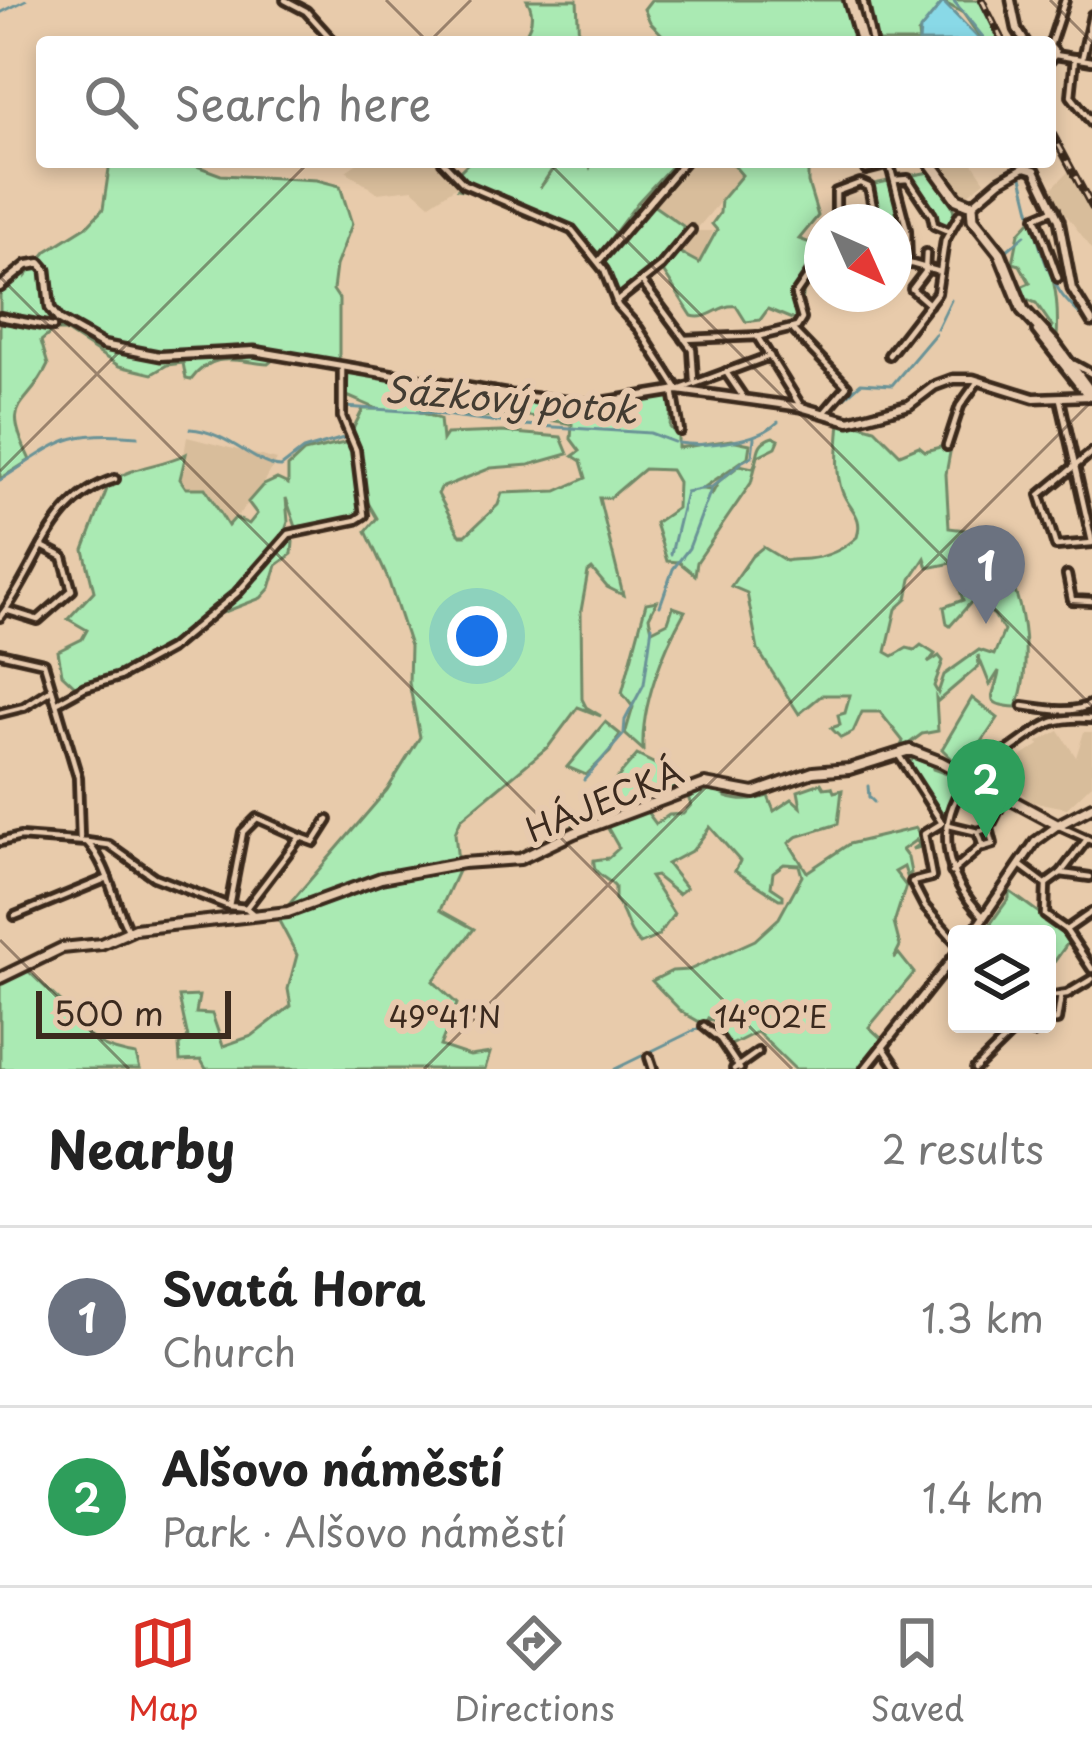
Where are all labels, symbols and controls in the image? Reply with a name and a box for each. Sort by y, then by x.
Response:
search box [36,36,1056,168]
text: Search here [174,68,431,136]
icon: search [78,69,144,135]
north arrow [804,204,912,312]
water label: Sázkový potok [383,360,640,436]
pin: 1 [947,525,1025,624]
your location [447,606,507,666]
pin: 2 [947,739,1025,838]
street label: HÁJECKÁ [518,745,690,853]
map controls [948,925,1056,1033]
button: layers [948,925,1056,1033]
scale bar [36,985,231,1038]
text: 500 m [54,987,164,1037]
text: 49°41'N [389,993,501,1038]
text: 14°02'E [714,993,828,1038]
text: Nearby [48,1109,235,1186]
text: 2 results [882,1118,1044,1177]
text: Svatá Hora [162,1253,426,1321]
text: 1 [78,1287,96,1346]
text: 1.3 km [921,1287,1044,1346]
text: Church [162,1321,296,1380]
text: Alšovo náměstí [162,1433,503,1501]
text: 2 [73,1467,101,1526]
text: 1.4 km [922,1467,1044,1526]
text: Park · Alšovo náměstí [162,1501,566,1560]
tab: Map [128,1610,198,1732]
tab: Directions [454,1610,615,1732]
tab: Saved [870,1610,964,1732]

